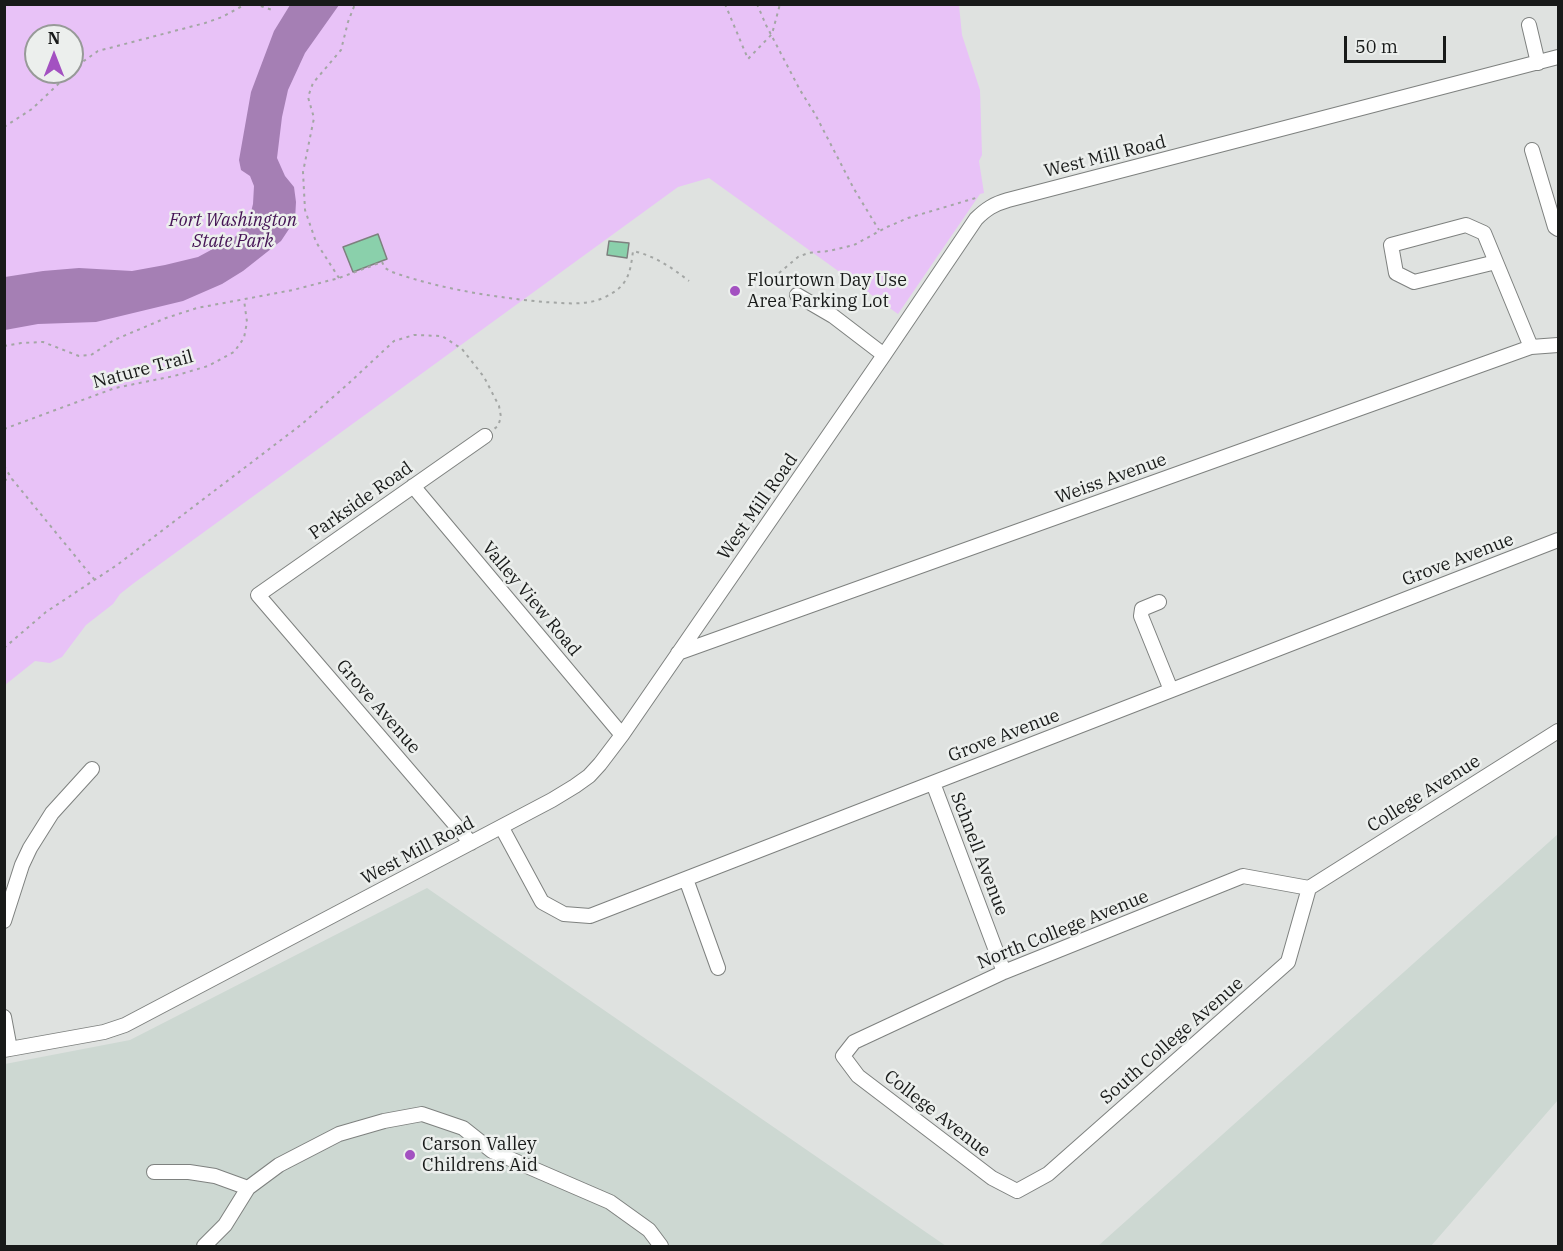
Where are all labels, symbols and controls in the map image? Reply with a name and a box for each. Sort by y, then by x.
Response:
north arrow [24,24,84,84]
scale bar [1347,24,1449,62]
text: N [48,28,60,48]
text: 50 m [1355,35,1398,58]
street label: West Mill Road [1042,131,1168,183]
park label: Fort Washington State Park [169,210,297,252]
place label: Flourtown Day Use Area Parking Lot [747,270,907,312]
marker: Flourtown Day Use Area Parking Lot [728,284,742,298]
street label: Nature Trail [90,346,196,394]
street label: Weiss Avenue [1052,449,1170,509]
street label: West Mill Road [713,450,803,564]
street label: Parkside Road [305,457,417,545]
street label: Grove Avenue [1399,529,1517,591]
street label: Valley View Road [477,537,585,661]
street label: Grove Avenue [331,656,425,758]
street label: Grove Avenue [945,705,1063,767]
street label: College Avenue [1364,751,1484,837]
street label: Schnell Avenue [946,789,1012,919]
street label: West Mill Road [358,812,478,890]
street label: North College Avenue [974,886,1152,974]
street label: South College Avenue [1096,973,1248,1109]
street label: College Avenue [880,1066,994,1162]
place label: Carson Valley Childrens Aid [422,1134,538,1176]
marker: Carson Valley Childrens Aid [403,1148,417,1162]

